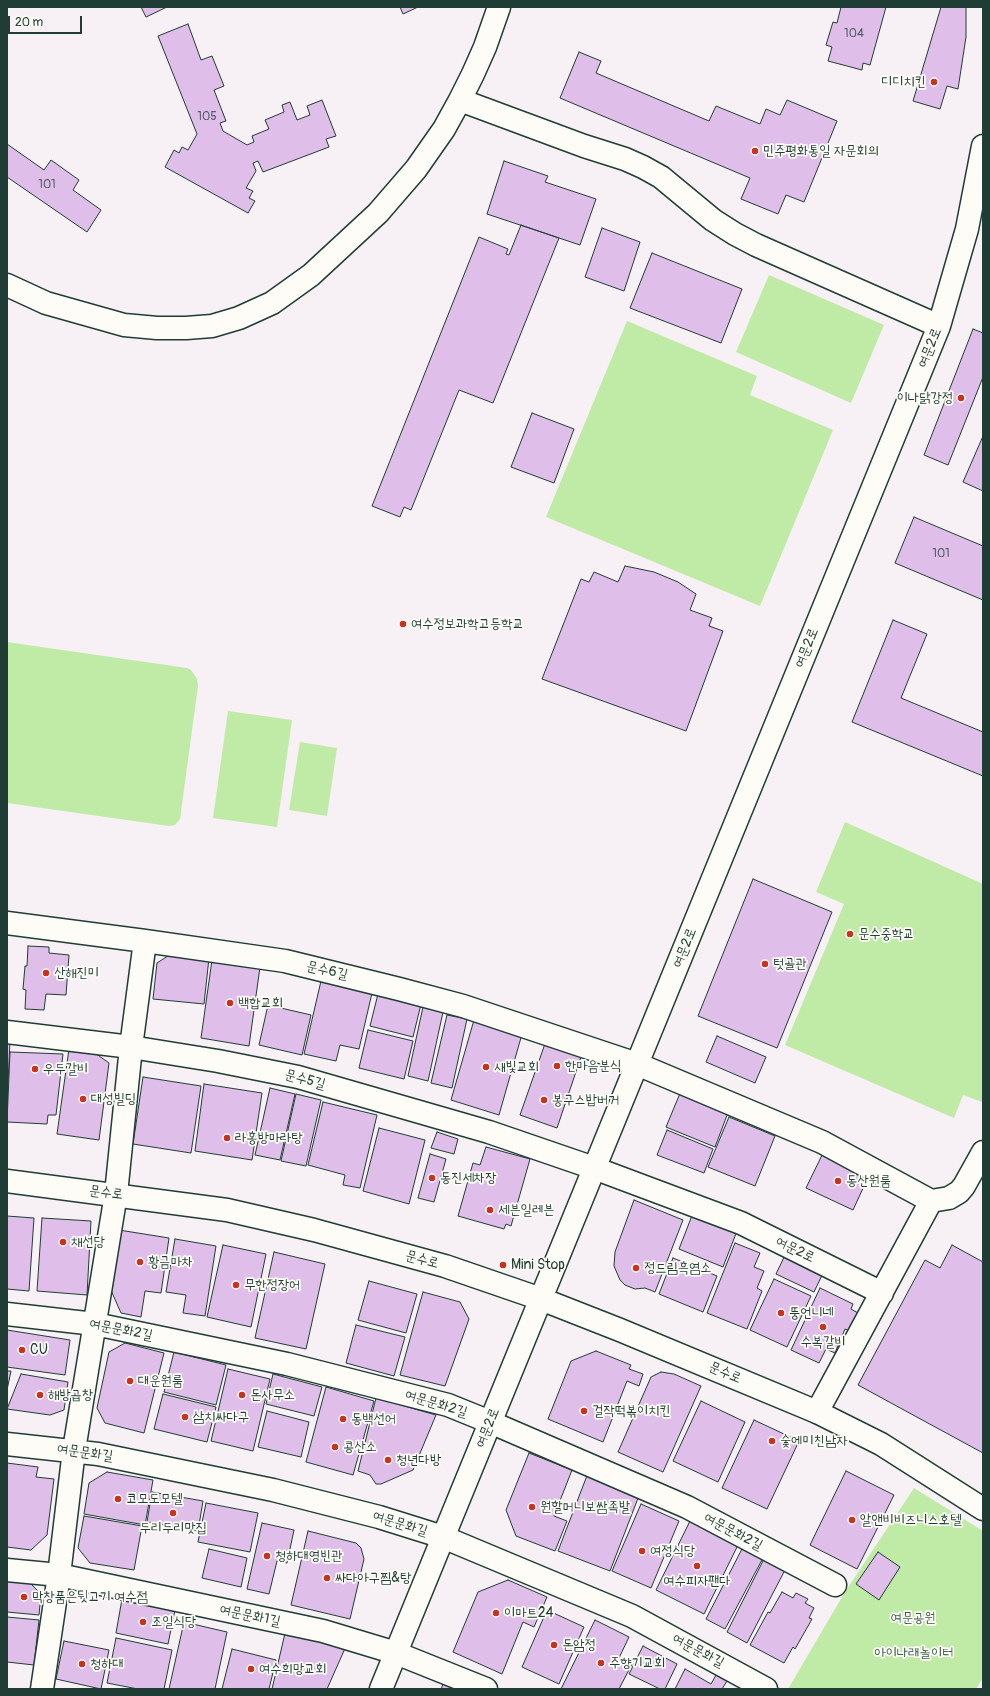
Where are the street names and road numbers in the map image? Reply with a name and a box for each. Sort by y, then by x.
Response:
street label: 여문2로 [914,326,946,370]
street label: 여문2로 [791,626,823,670]
street label: 여문2로 [669,926,701,970]
street label: 문수6길 [305,958,349,984]
street label: 문수5길 [283,1067,327,1093]
street label: 문수로 [88,1183,124,1203]
street label: 여문2로 [773,1233,817,1267]
street label: 문수로 [404,1248,440,1272]
street label: 여문문화2길 [88,1316,154,1344]
street label: 문수로 [706,1359,744,1387]
street label: 여문문화2길 [403,1387,469,1421]
street label: 여문2로 [472,1406,504,1450]
street label: 여문문화길 [56,1441,114,1465]
street label: 여문문화길 [371,1508,429,1540]
street label: 여문문화2길 [701,1510,765,1554]
street label: 여문문화1길 [218,1601,282,1631]
street label: 여문문화길 [669,1630,727,1672]

